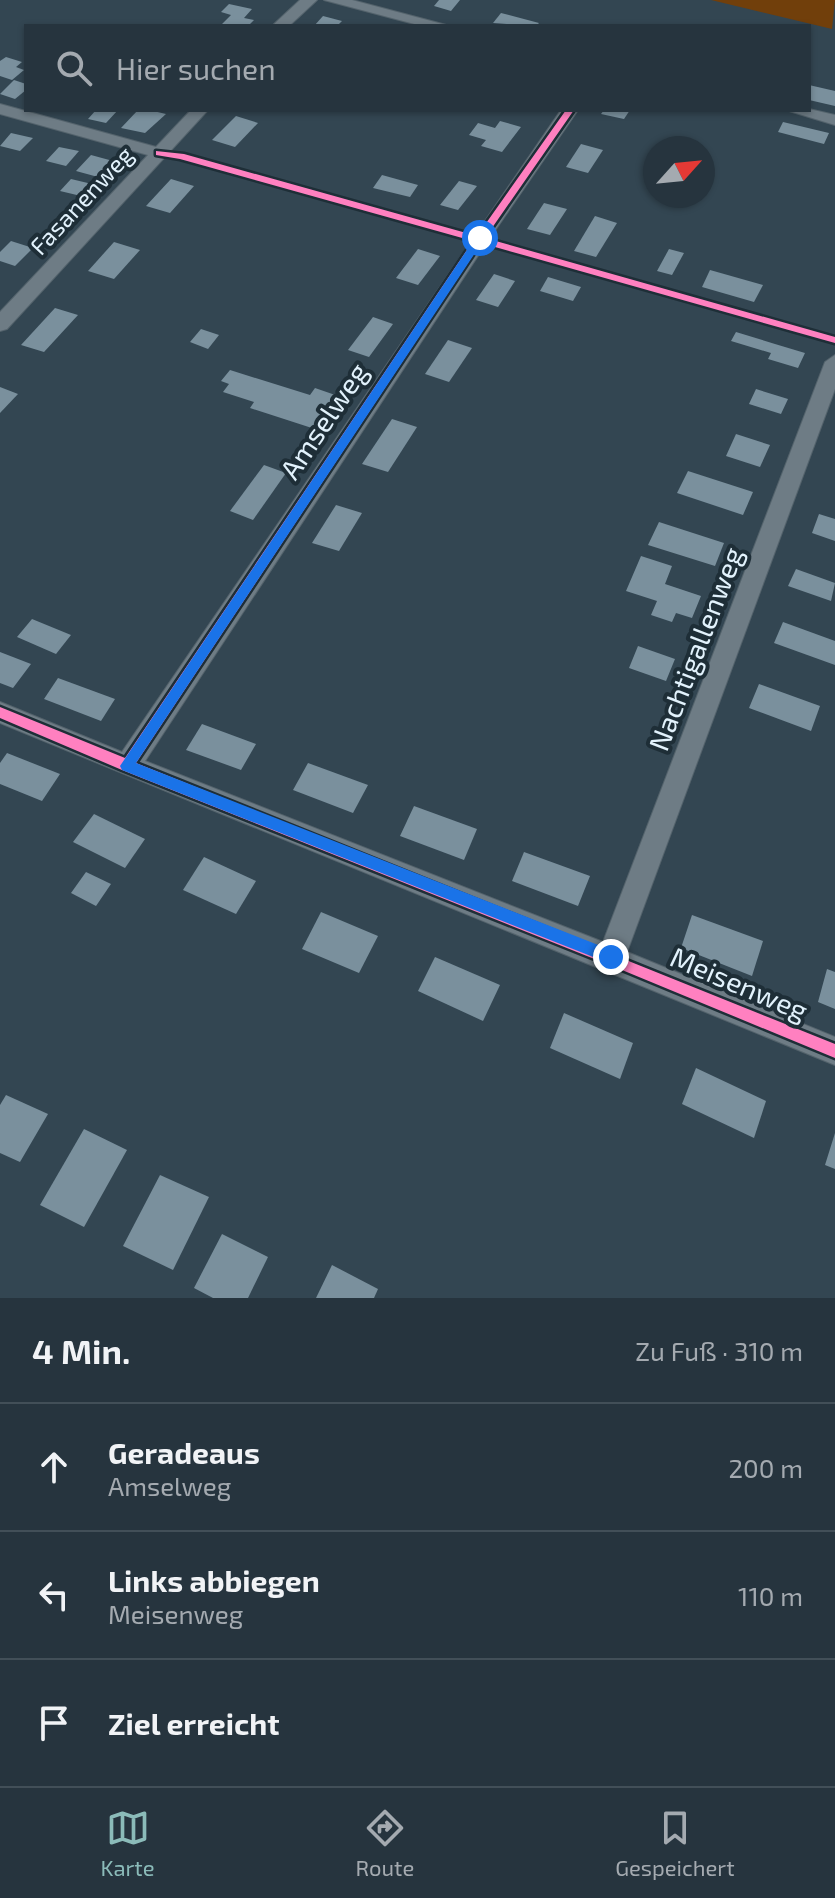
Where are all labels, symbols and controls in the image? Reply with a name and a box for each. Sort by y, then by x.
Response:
search box [24,24,811,112]
icon: search [52,46,96,90]
text: Hier suchen [116,50,276,86]
north arrow [643,136,715,208]
street label: Fasanenweg [23,140,138,260]
route start [462,220,498,256]
street label: Amselweg [272,356,375,485]
street label: Nachtigallenweg [641,542,750,755]
route end [593,939,629,975]
street label: Meisenweg [666,939,813,1027]
text: 4 Min. [32,1330,130,1371]
text: Zu Fuß · 310 m [635,1335,803,1366]
text: Geradeaus [108,1434,260,1470]
icon: ahead [32,1445,76,1489]
text: 200 m [728,1452,803,1483]
text: Amselweg [108,1470,231,1501]
text: Links abbiegen [108,1562,320,1598]
icon: left [32,1573,76,1617]
text: 110 m [738,1580,803,1611]
text: Meisenweg [108,1598,243,1629]
icon: arrive [32,1701,76,1745]
text: Ziel erreicht [108,1705,280,1741]
tab: Karte [100,1806,155,1880]
tab: Route [355,1806,414,1880]
tab: Gespeichert [615,1806,735,1880]

